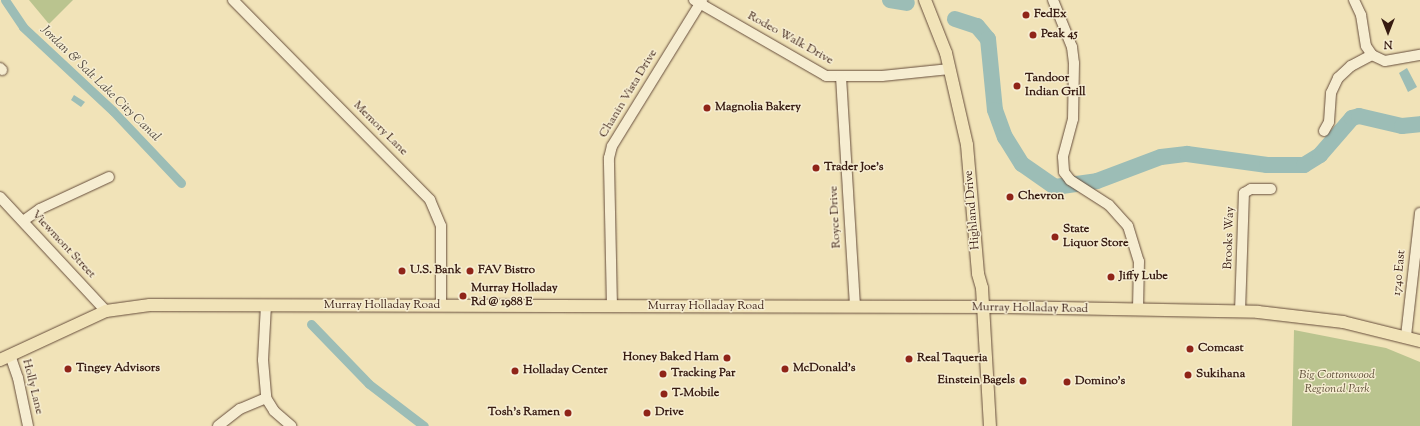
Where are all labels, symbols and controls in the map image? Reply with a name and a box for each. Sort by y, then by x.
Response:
place label: FedEx [1034,8,1067,22]
street label: Rodeo Walk Drive [745,9,835,69]
marker: FedEx [1021,10,1031,20]
north arrow [1368,12,1408,52]
water label: Jordan & Salt Lake City Canal [37,23,163,145]
place label: Peak 45 [1041,28,1078,42]
marker: Peak 45 [1028,30,1038,40]
text: N [1384,36,1392,52]
street label: Chanin Vista Drive [597,47,661,141]
place label: Tandoor Indian Grill [1025,72,1086,100]
marker: Tandoor Indian Grill [1012,81,1022,91]
street label: Memory Lane [350,99,410,159]
place label: Magnolia Bakery [715,101,801,115]
marker: Magnolia Bakery [702,103,712,113]
place label: Trader Joe's [824,161,884,175]
marker: Trader Joe's [811,163,821,173]
street label: Highland Drive [962,170,984,250]
street label: Royce Drive [827,185,845,249]
place label: Chevron [1018,190,1064,204]
marker: Chevron [1005,192,1015,202]
street label: Brooks Way [1222,206,1238,270]
street label: Viewmont Street [28,208,98,282]
place label: State Liquor Store [1063,223,1129,251]
marker: State Liquor Store [1050,232,1060,242]
street label: 1740 East [1390,250,1410,296]
place label: U.S. Bank [410,264,461,278]
place label: FAV Bistro [478,264,535,278]
marker: U.S. Bank [397,266,407,276]
marker: FAV Bistro [465,266,475,276]
place label: Jiffy Lube [1119,270,1168,284]
marker: Jiffy Lube [1106,272,1116,282]
place label: Murray Holladay Rd @ 1988 E [471,282,558,310]
marker: Murray Holladay Rd @ 1988 E [458,291,468,301]
street label: Murray Holladay Road [324,299,440,313]
street label: Murray Holladay Road [648,300,764,314]
street label: Murray Holladay Road [972,301,1088,317]
place label: Comcast [1198,342,1243,356]
marker: Comcast [1185,344,1195,354]
place label: Honey Baked Ham [623,351,719,365]
place label: Real Taqueria [917,352,988,366]
marker: Honey Baked Ham [722,353,732,363]
marker: Real Taqueria [904,354,914,364]
street label: Holly Lane [18,358,46,416]
place label: Tingey Advisors [76,362,160,376]
place label: McDonald's [793,362,855,376]
marker: Tingey Advisors [63,364,73,374]
place label: Holladay Center [523,364,608,378]
marker: McDonald's [780,364,790,374]
marker: Holladay Center [510,366,520,376]
place label: Tracking Par [671,367,735,381]
place label: Sukihana [1196,368,1245,382]
marker: Tracking Par [658,369,668,379]
park label: Big Cottonwood Regional Park [1299,369,1375,397]
marker: Sukihana [1183,370,1193,380]
place label: Einstein Bagels [937,374,1015,388]
place label: Domino's [1075,375,1125,389]
marker: Einstein Bagels [1018,376,1028,386]
marker: Domino's [1062,377,1072,387]
place label: T-Mobile [672,387,719,401]
marker: T-Mobile [659,389,669,399]
place label: Tosh's Ramen [488,406,560,420]
place label: Drive [655,406,684,420]
marker: Tosh's Ramen [563,408,573,418]
marker: Drive [642,408,652,418]

